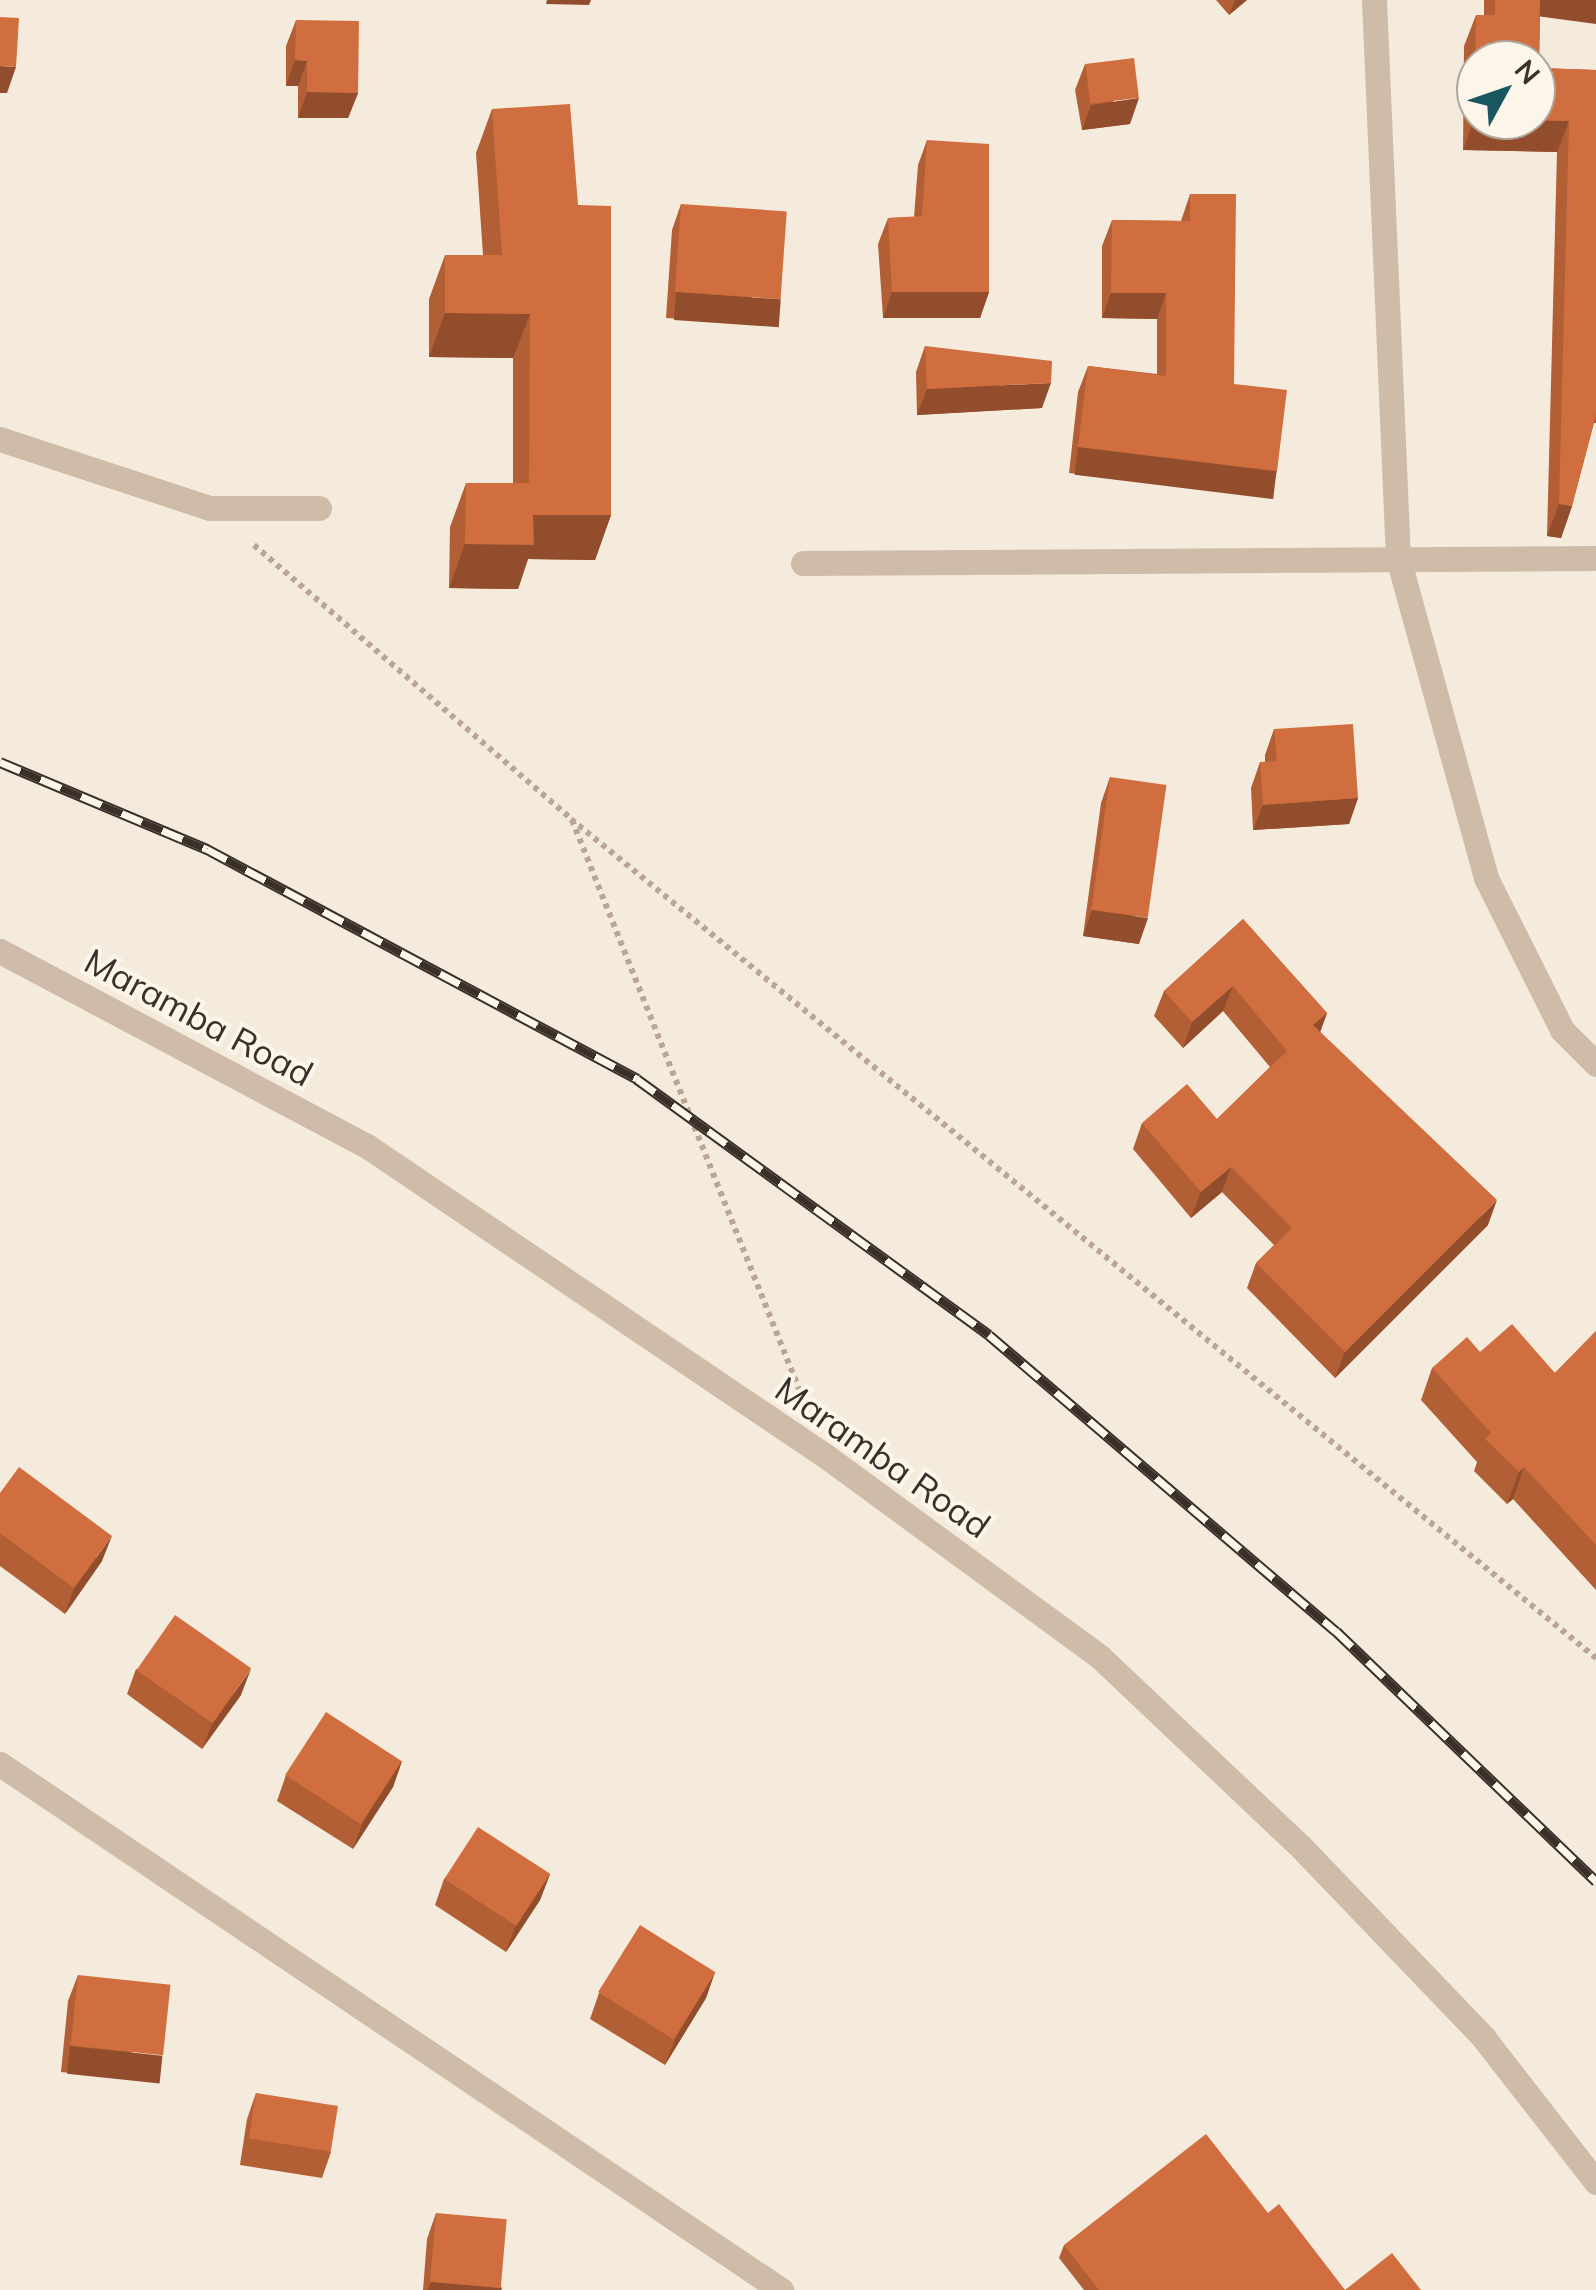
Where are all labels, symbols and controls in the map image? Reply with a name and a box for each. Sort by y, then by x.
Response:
north arrow [1456,40,1556,140]
text: N [1508,52,1548,91]
street label: Maramba Road [78,939,320,1095]
street label: Maramba Road [768,1367,998,1547]

